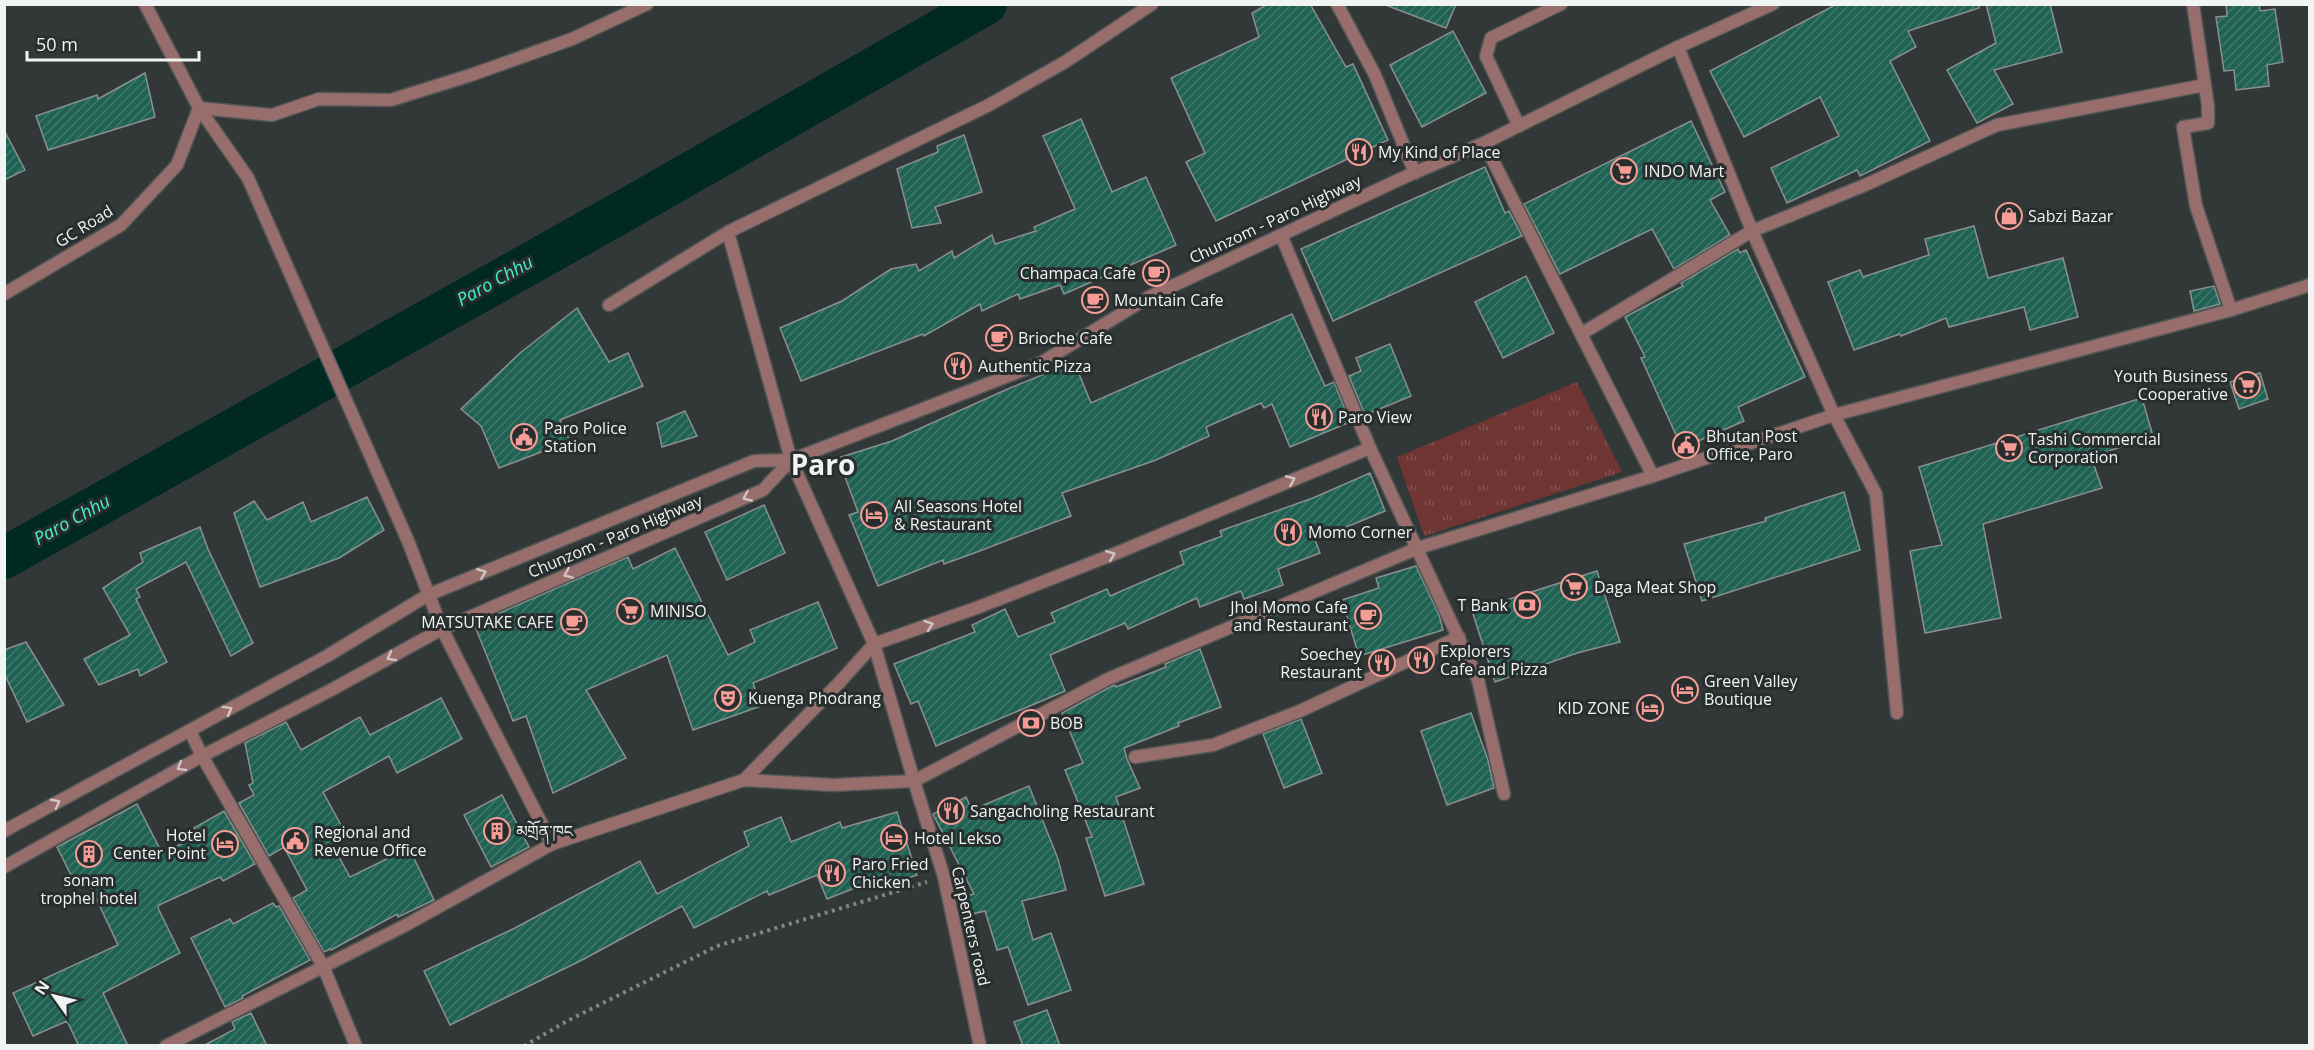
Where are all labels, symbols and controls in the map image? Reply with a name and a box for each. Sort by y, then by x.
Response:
scale bar [27,24,200,62]
text: 50 m [36,32,78,56]
restaurant icon: My Kind of Place [1344,137,1374,167]
place label: My Kind of Place [1378,141,1501,163]
supermarket icon: INDO Mart [1609,156,1639,186]
place label: INDO Mart [1644,160,1725,182]
street label: Chunzom - Paro Highway [1185,169,1365,269]
street label: GC Road [51,200,117,252]
shop icon: Sabzi Bazar [1994,201,2024,231]
place label: Sabzi Bazar [2028,205,2114,227]
water label: Paro Chhu [452,249,537,311]
cafe icon: Champaca Cafe [1141,258,1171,288]
place label: Champaca Cafe [1020,262,1136,284]
cafe icon: Mountain Cafe [1080,285,1110,315]
place label: Mountain Cafe [1114,289,1224,311]
cafe icon: Brioche Cafe [984,323,1014,353]
place label: Brioche Cafe [1018,327,1113,349]
restaurant icon: Authentic Pizza [943,351,973,381]
place label: Authentic Pizza [978,355,1091,377]
place label: Youth Business Cooperative [2114,365,2228,405]
supermarket icon: Youth Business Cooperative [2232,370,2262,400]
restaurant icon: Paro View [1304,402,1334,432]
place label: Paro View [1338,406,1412,428]
place label: Paro Police Station [544,417,627,457]
public building icon: Paro Police Station [509,422,539,452]
place label: Bhutan Post Office, Paro [1706,425,1797,465]
place label: Tashi Commercial Corporation [2028,428,2161,468]
public building icon: Bhutan Post Office, Paro [1671,430,1701,460]
supermarket icon: Tashi Commercial Corporation [1994,433,2024,463]
district label: Paro [791,445,855,483]
one-way arrow [1285,475,1296,487]
water label: Paro Chhu [29,488,114,550]
street label: Chunzom - Paro Highway [524,489,706,583]
one-way arrow [742,490,753,502]
place label: All Seasons Hotel & Restaurant [894,495,1022,535]
hotel icon: All Seasons Hotel & Restaurant [859,500,889,530]
restaurant icon: Momo Corner [1273,517,1303,547]
place label: Momo Corner [1308,521,1413,543]
one-way arrow [1105,550,1116,562]
one-way arrow [563,567,574,579]
one-way arrow [476,568,487,580]
supermarket icon: Daga Meat Shop [1559,572,1589,602]
place label: Daga Meat Shop [1594,576,1716,598]
bank icon: T Bank [1512,590,1542,620]
place label: T Bank [1458,594,1509,616]
supermarket icon: MINISO [615,596,645,626]
place label: Jhol Momo Cafe and Restaurant [1228,596,1348,636]
place label: MINISO [650,600,707,622]
cafe icon: Jhol Momo Cafe and Restaurant [1353,601,1383,631]
cafe icon: MATSUTAKE CAFE [559,607,589,637]
place label: MATSUTAKE CAFE [421,611,554,633]
one-way arrow [923,619,934,632]
place label: Explorers Cafe and Pizza [1440,640,1548,680]
place label: Soechey Restaurant [1280,643,1363,683]
restaurant icon: Explorers Cafe and Pizza [1406,645,1436,675]
restaurant icon: Soechey Restaurant [1367,648,1397,678]
one-way arrow [387,650,397,661]
place label: Green Valley Boutique [1704,670,1799,710]
hotel icon: Green Valley Boutique [1670,675,1700,705]
theatre icon: Kuenga Phodrang [713,683,743,713]
place label: Kuenga Phodrang [748,687,881,709]
hotel icon: KID ZONE [1635,693,1665,723]
place label: KID ZONE [1557,697,1630,719]
one-way arrow [221,706,232,717]
bank icon: BOB [1016,708,1046,738]
place label: BOB [1050,712,1083,734]
one-way arrow [177,760,187,771]
restaurant icon: Sangacholing Restaurant [936,796,966,826]
one-way arrow [50,799,60,810]
place label: Sangacholing Restaurant [970,800,1155,822]
building icon: མགྲོན་ཁང [482,816,512,846]
place label: མགྲོན་ཁང [516,819,574,845]
place label: Regional and Revenue Office [314,821,427,861]
hotel icon: Hotel Lekso [879,823,909,853]
place label: Hotel Center Point [113,824,206,864]
public building icon: Regional and Revenue Office [280,826,310,856]
place label: Hotel Lekso [914,827,1001,849]
hotel icon: Hotel Center Point [210,829,240,859]
building icon: sonam trophel hotel [74,839,104,869]
place label: Paro Fried Chicken [852,853,928,893]
restaurant icon: Paro Fried Chicken [817,858,847,888]
street label: Carpenters road [947,864,995,988]
place label: sonam trophel hotel [41,869,137,909]
north arrow [24,966,84,1026]
text: N [29,976,54,999]

